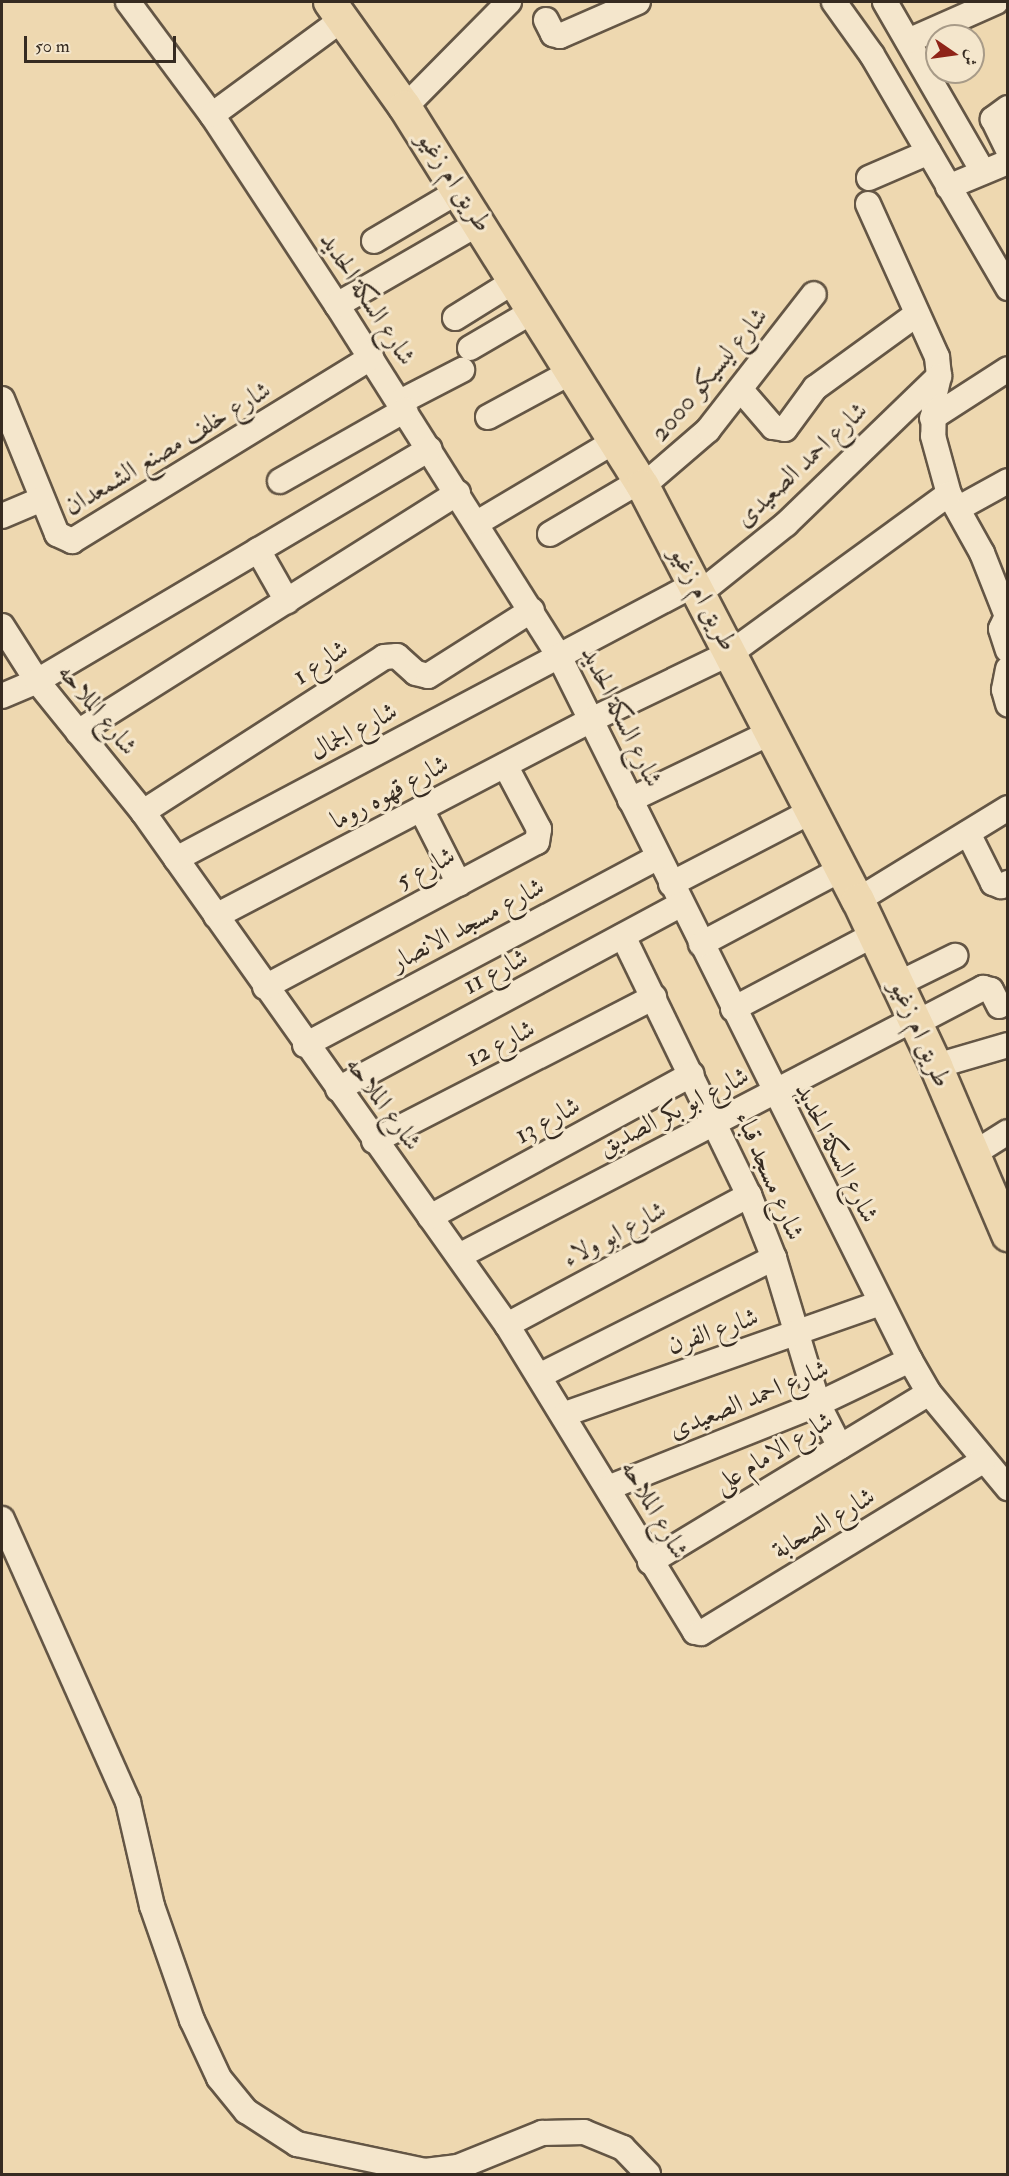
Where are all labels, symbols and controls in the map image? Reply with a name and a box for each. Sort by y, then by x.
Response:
scale bar [27,24,178,62]
north arrow [925,24,985,84]
text: 50 m [35,35,70,58]
text: ش [959,48,982,68]
street label: طريق ام زغيو [410,126,498,238]
street label: شارع السكة الحديد [312,226,422,372]
street label: شارع ليسيكو 2000 [645,302,775,448]
street label: شارع خلف مصنع الشمعدان [59,375,277,523]
street label: شارع احمد الصعيدى [729,396,875,534]
street label: طريق ام زغيو [662,541,744,657]
street label: شارع 1 [287,634,355,692]
street label: شارع السكة الحديد [573,641,669,793]
street label: شارع الملاحه [51,658,143,762]
street label: شارع الجمال [305,696,403,768]
street label: شارع قهوه روما [326,749,454,837]
street label: شارع 5 [391,841,461,897]
street label: شارع مسجد الانصار [386,871,550,979]
street label: شارع 11 [458,942,534,1002]
street label: طريق ام زغيو [883,976,957,1092]
street label: شارع 12 [461,1014,541,1074]
street label: شارع الملاحه [338,1051,428,1157]
street label: شارع ابو بكر الصديق [593,1061,755,1163]
street label: شارع السكة الحديد [787,1078,885,1228]
street label: شارع 13 [510,1090,586,1152]
street label: شارع مسجد قباء [728,1107,810,1245]
street label: شارع ابو ولاء [558,1195,672,1275]
street label: شارع الفرن [663,1302,763,1362]
street label: شارع احمد الصعيدى [664,1354,834,1446]
street label: شارع الامام على [709,1405,839,1501]
street label: شارع الملاحه [613,1455,695,1565]
street label: شارع الصحابة [767,1481,881,1567]

